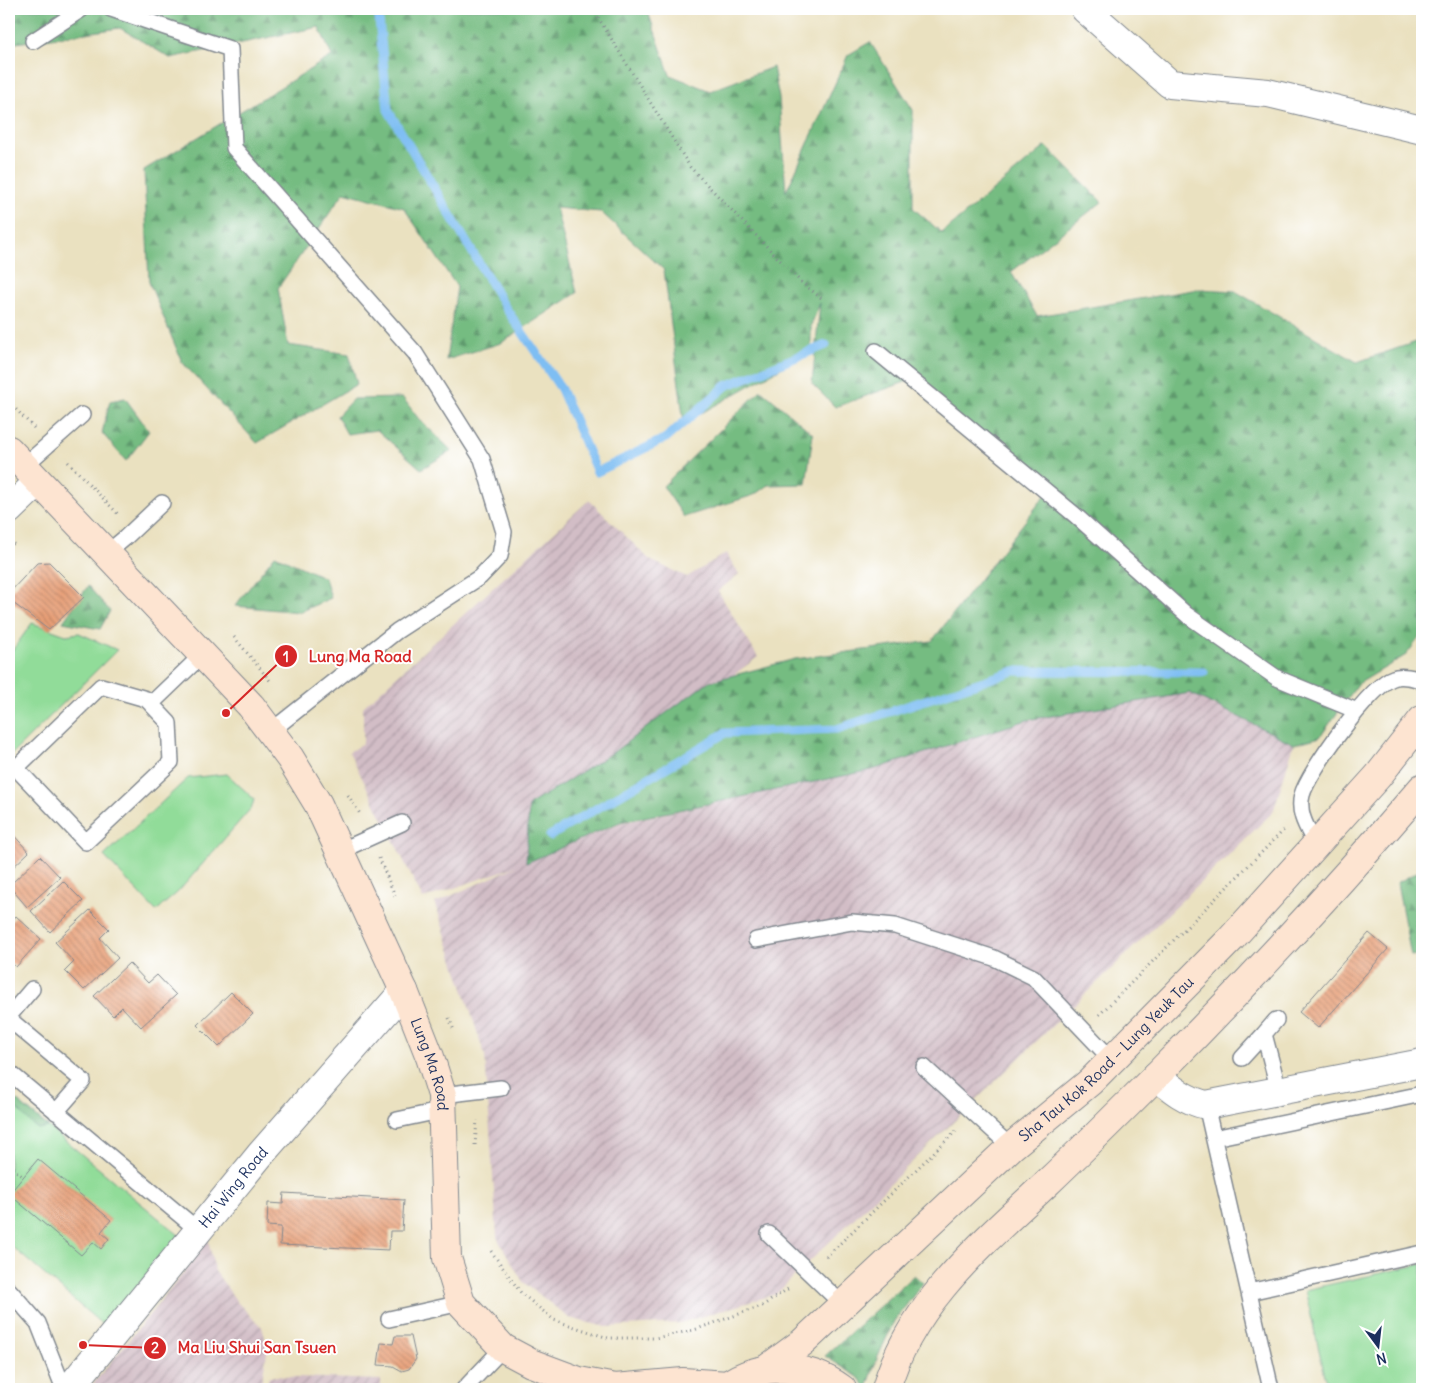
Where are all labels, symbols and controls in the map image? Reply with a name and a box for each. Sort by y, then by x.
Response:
callout: Lung Ma Road [274,641,422,672]
text: Lung Ma Road [308,646,412,667]
text: 1 [283,647,289,666]
street label: Sha Tau Kok Road – Lung Yeuk Tau [1015,972,1198,1146]
street label: Lung Ma Road [406,1015,452,1111]
street label: Hai Wing Road [194,1143,272,1232]
north arrow [1354,1320,1404,1370]
callout: Ma Liu Shui San Tsuen [142,1332,346,1363]
text: Ma Liu Shui San Tsuen [178,1337,336,1357]
text: 2 [151,1338,159,1357]
text: N [1374,1349,1388,1369]

